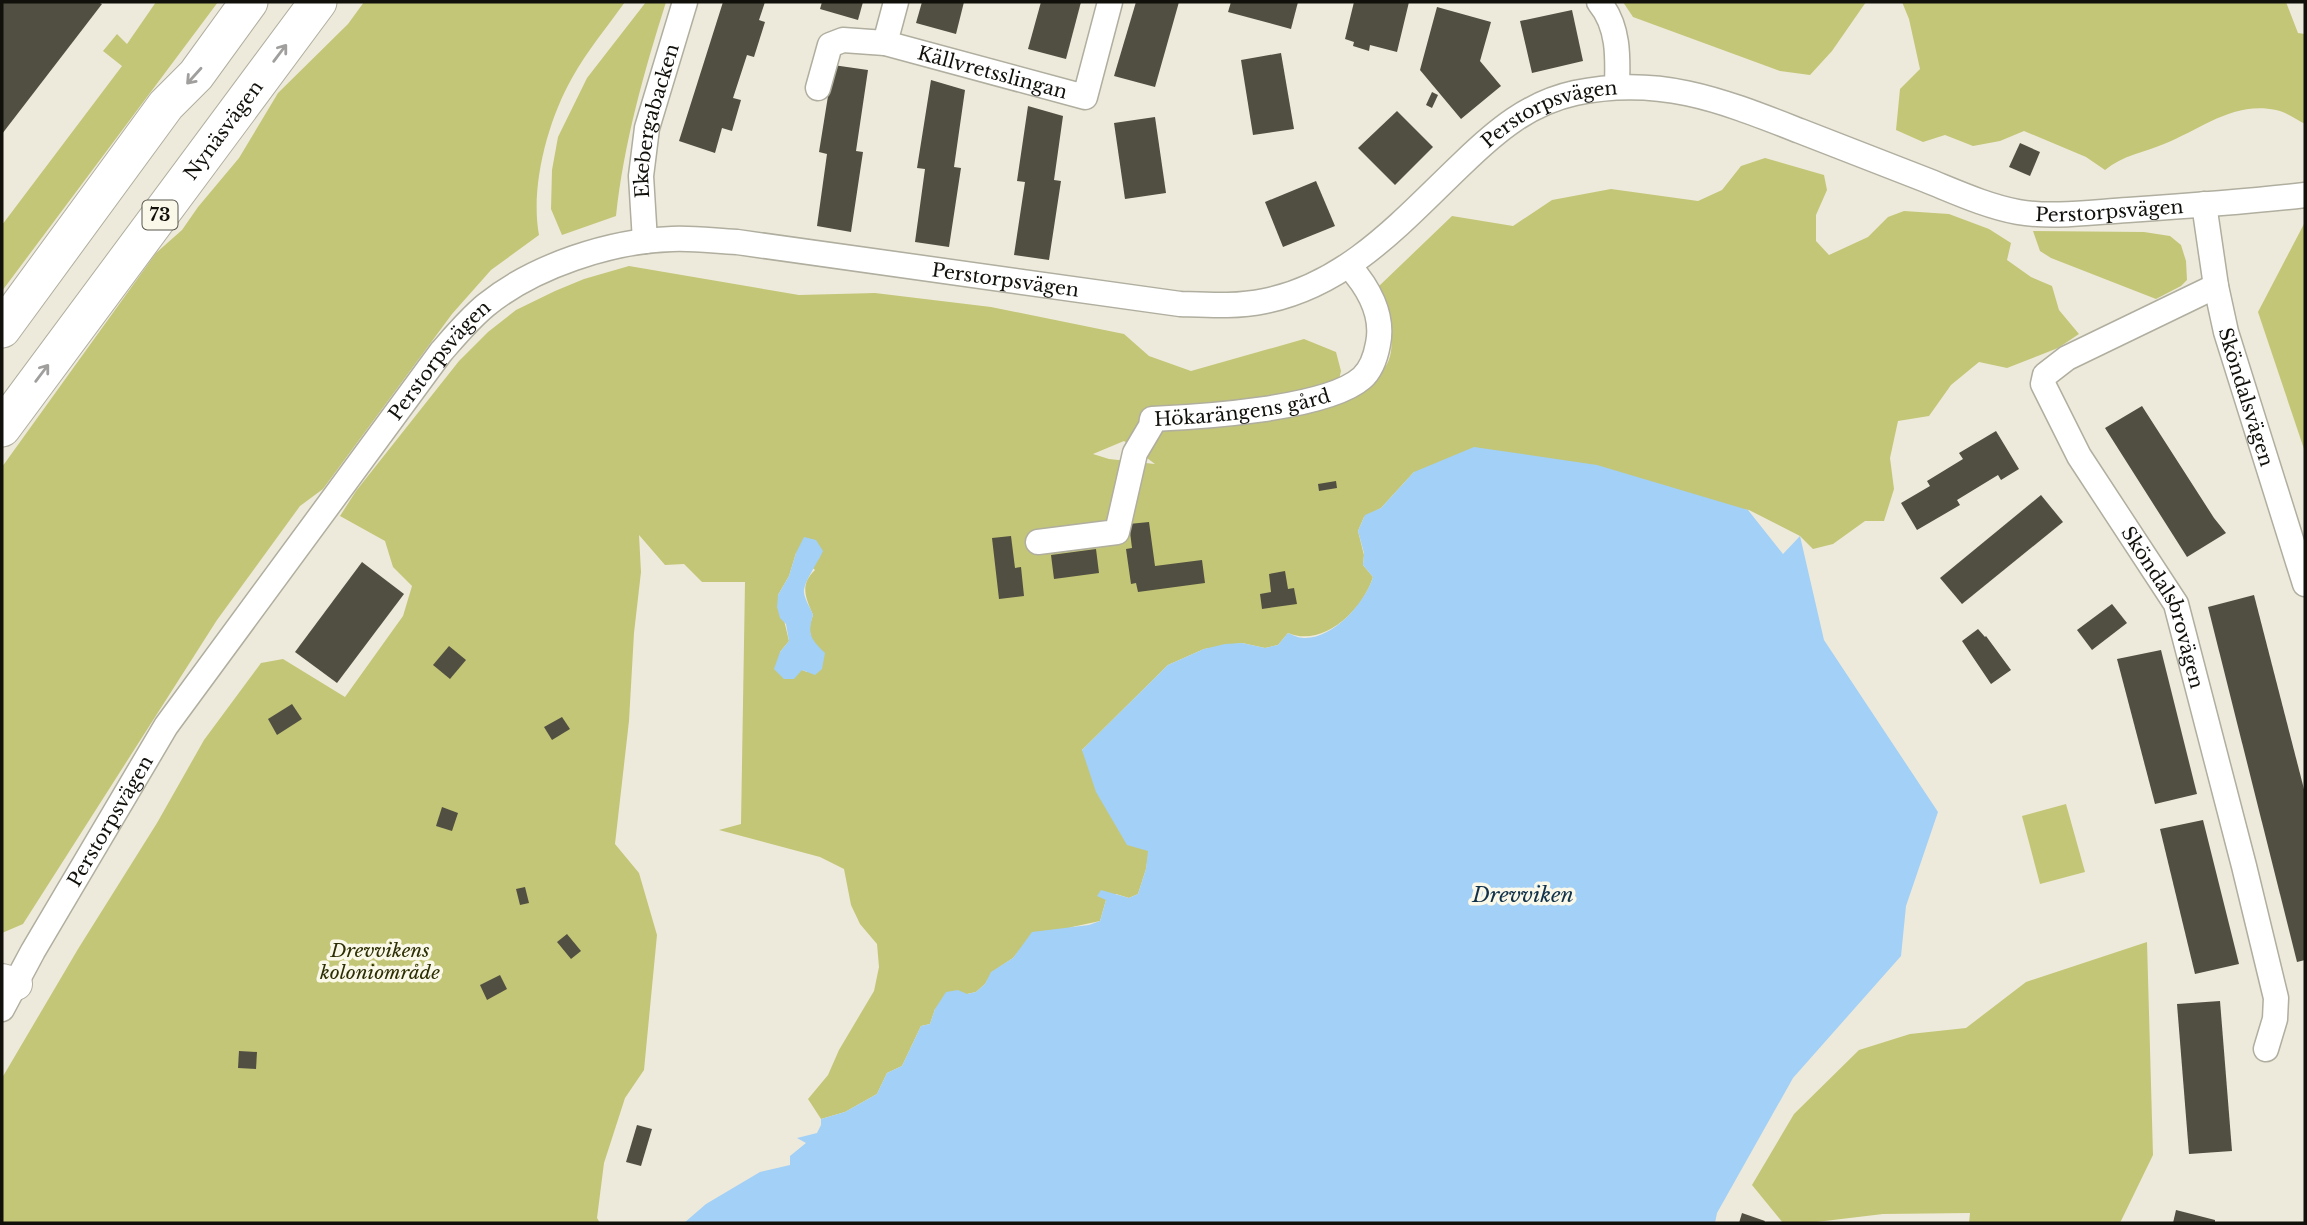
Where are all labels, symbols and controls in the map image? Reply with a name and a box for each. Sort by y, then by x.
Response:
street label: Ekebergabacken [630,41,684,199]
street label: Källvretsslingan [915,41,1070,104]
one-way arrow [273,44,288,63]
one-way arrow [186,67,202,85]
street label: Nynäsvägen [179,76,268,185]
street label: Perstorpsvägen [1476,76,1618,153]
street label: Perstorpsvägen [2035,195,2184,227]
road number: 73 [142,200,178,230]
street label: Perstorpsvägen [930,258,1080,302]
street label: Perstorpsvägen [384,296,495,425]
street label: Sköndalsvägen [2213,325,2278,469]
one-way arrow [35,364,50,383]
street label: Hökarängens gård [1154,384,1333,431]
street label: Sköndalsbrovägen [2116,522,2208,691]
street label: Perstorpsvägen [63,751,158,891]
water label: Drevviken [1471,882,1574,908]
park label: Drevvikens koloniområde [319,939,440,984]

